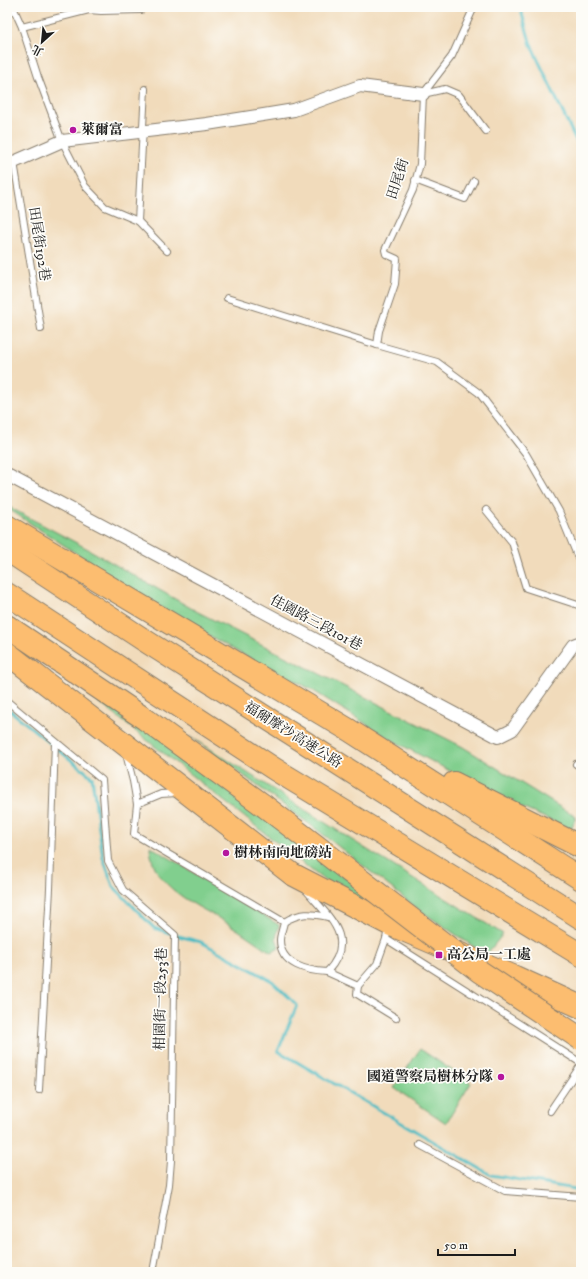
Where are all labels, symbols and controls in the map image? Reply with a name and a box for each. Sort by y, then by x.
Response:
north arrow [22,22,62,62]
text: 北 [30,41,46,59]
place label: 萊爾富 [81,121,123,139]
marker: 萊爾富 [68,125,78,135]
street label: 田尾街 [383,156,413,202]
street label: 田尾街192巷 [24,206,54,282]
street label: 佳園路三段101巷 [267,591,365,655]
street label: 福爾摩沙高速公路 [241,698,345,772]
place label: 樹林南向地磅站 [234,844,332,862]
marker: 樹林南向地磅站 [221,848,231,858]
place label: 高公局一工處 [447,946,531,964]
street label: 柑園街一段253巷 [151,947,171,1051]
marker: 高公局一工處 [434,950,444,960]
place label: 國道警察局樹林分隊 [367,1068,493,1086]
marker: 國道警察局樹林分隊 [496,1072,506,1082]
scale bar [438,1231,515,1257]
text: 50 m [444,1238,468,1253]

